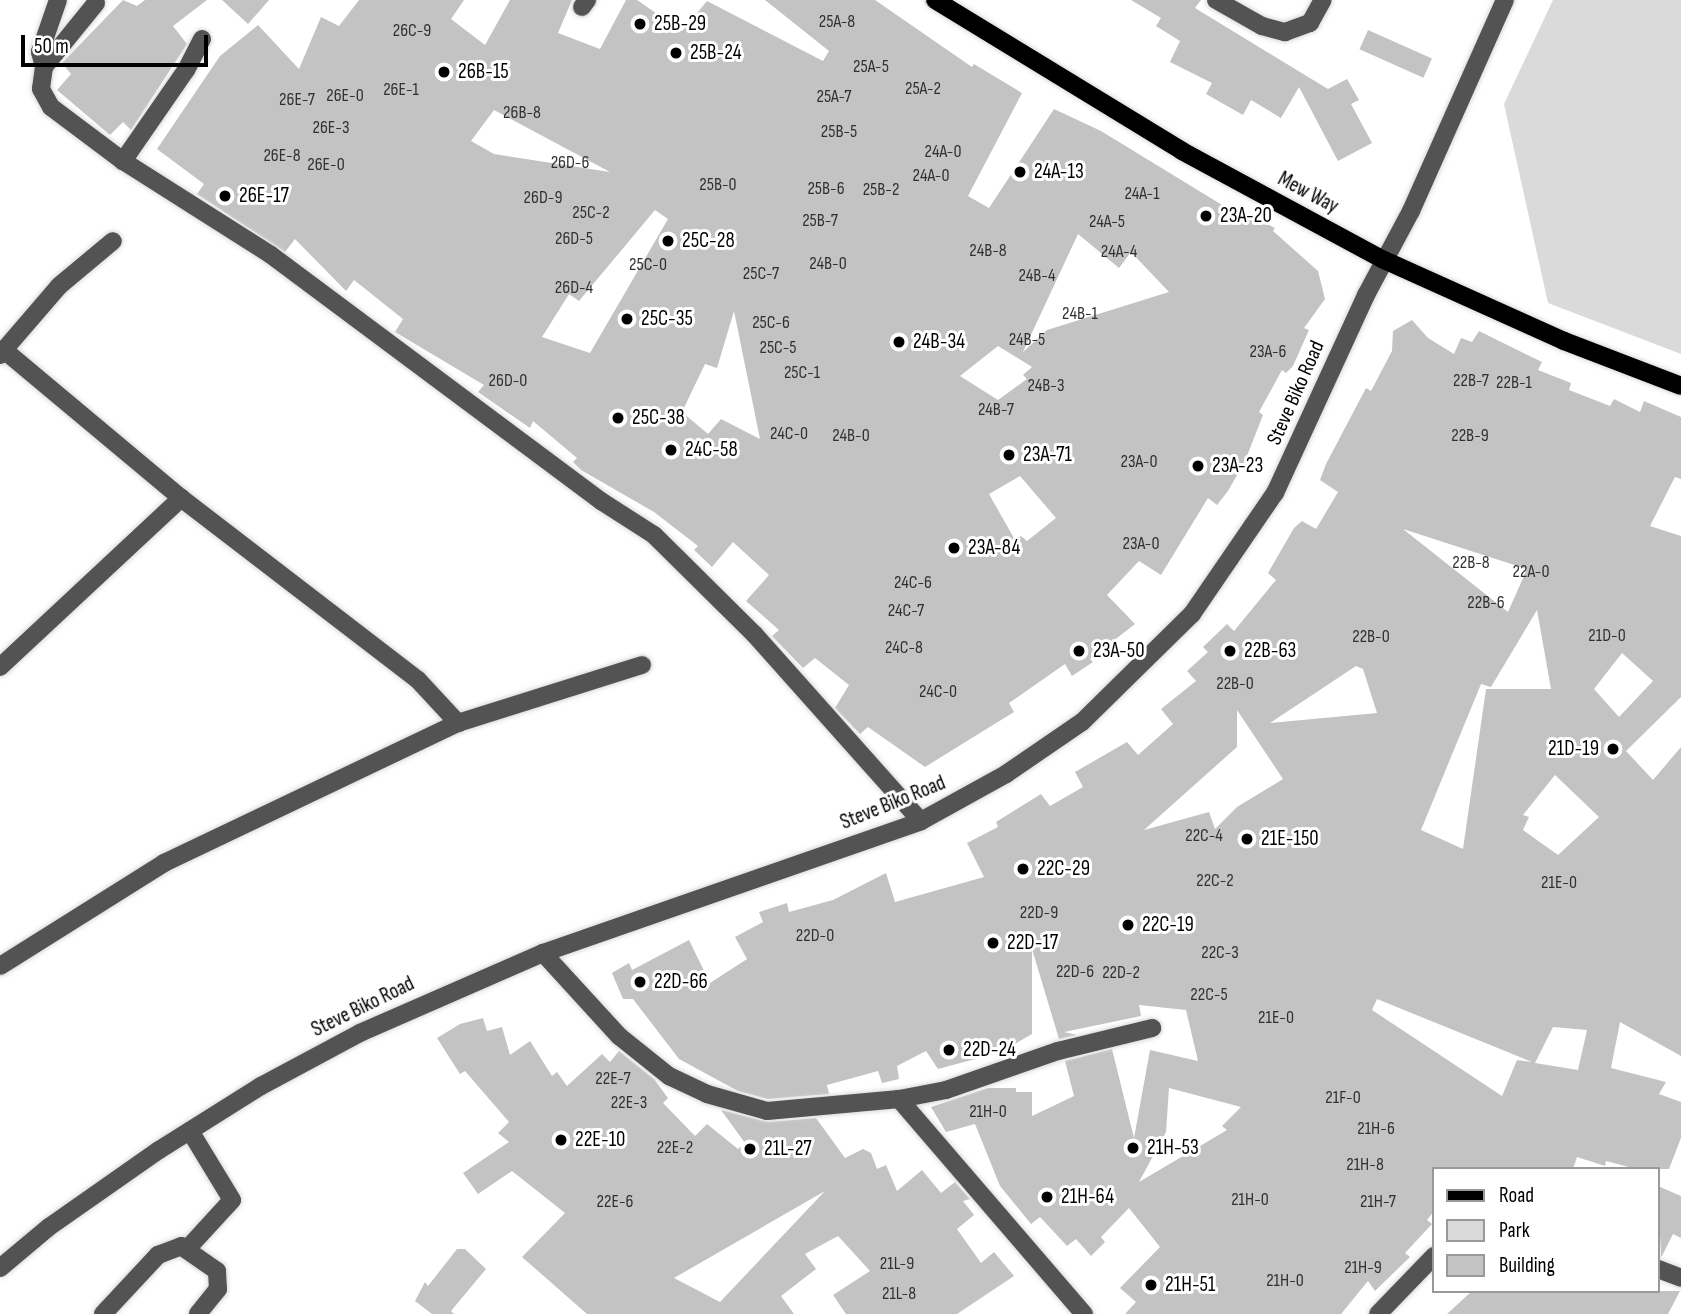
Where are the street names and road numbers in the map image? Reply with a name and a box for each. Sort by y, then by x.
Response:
street label: Mew Way [1273,167,1343,219]
street label: Steve Biko Road [1262,337,1330,449]
street label: Steve Biko Road [837,770,949,836]
street label: Steve Biko Road [307,971,419,1043]

